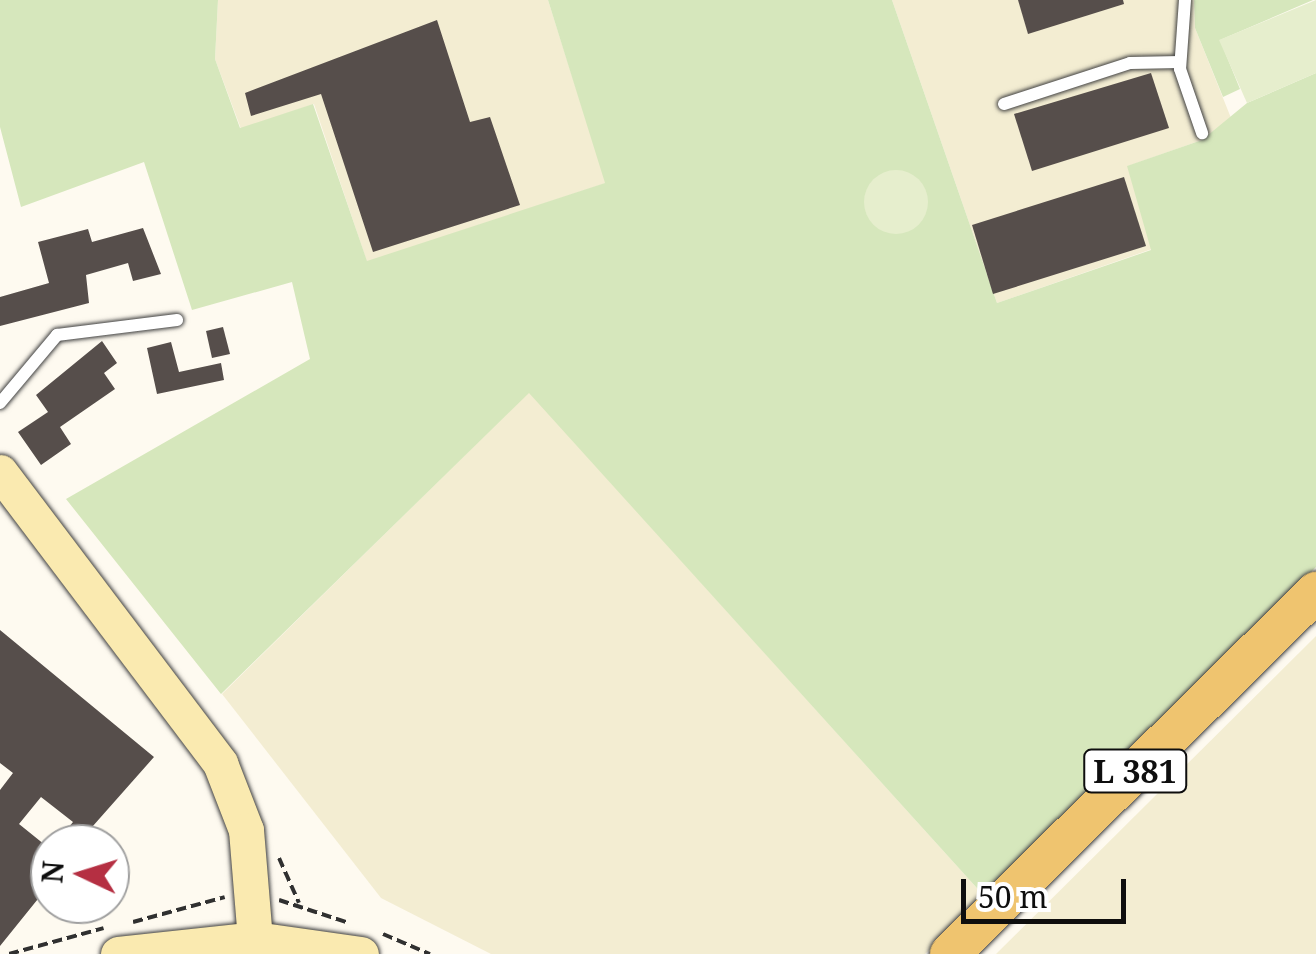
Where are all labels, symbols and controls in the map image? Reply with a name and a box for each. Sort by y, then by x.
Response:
road number: L 381 [1082,744,1188,798]
north arrow [30,824,130,924]
scale bar [966,859,1131,921]
text: N [32,860,72,884]
text: 50 m [978,876,1048,917]

